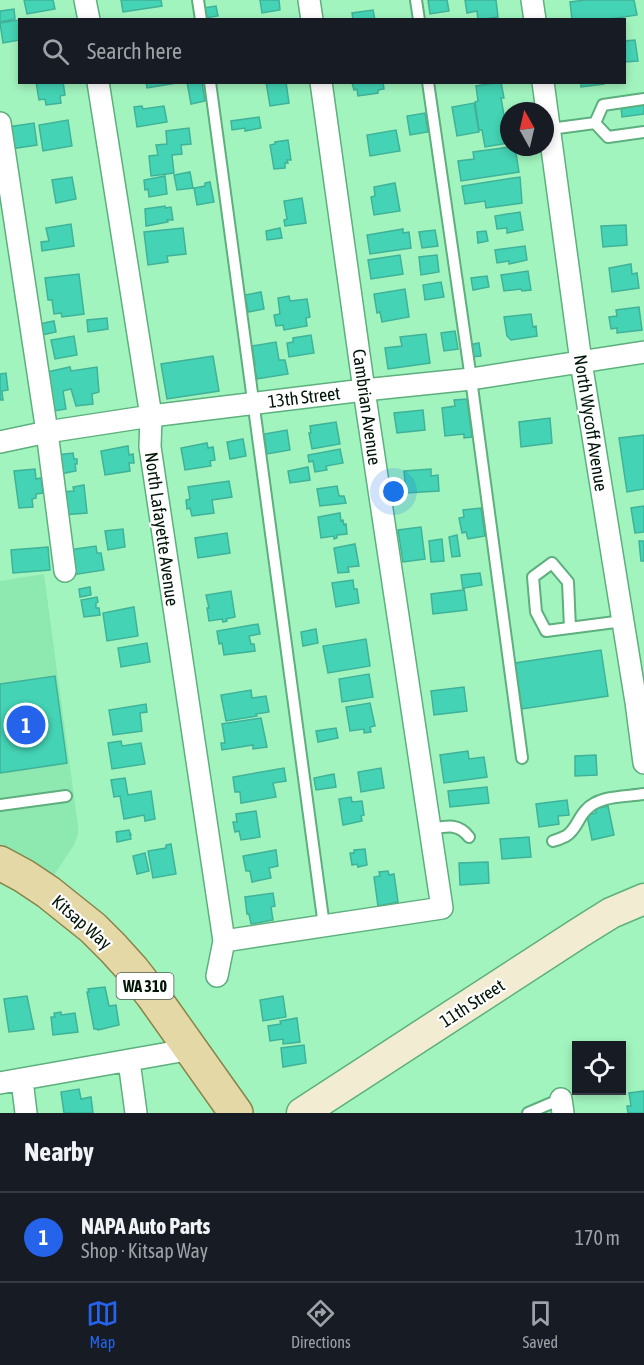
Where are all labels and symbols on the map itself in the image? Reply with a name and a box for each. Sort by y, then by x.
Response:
north arrow [500,102,554,156]
street label: Cambrian Avenue [348,348,386,466]
street label: North Wycoff Avenue [570,353,612,493]
street label: 13th Street [267,382,341,412]
street label: North Lafayette Avenue [141,451,183,607]
your location [379,477,408,506]
pin: 1 [6,702,46,748]
street label: Kitsap Way [48,890,116,954]
road number: WA 310 [116,973,174,999]
street label: 11th Street [436,974,508,1032]

